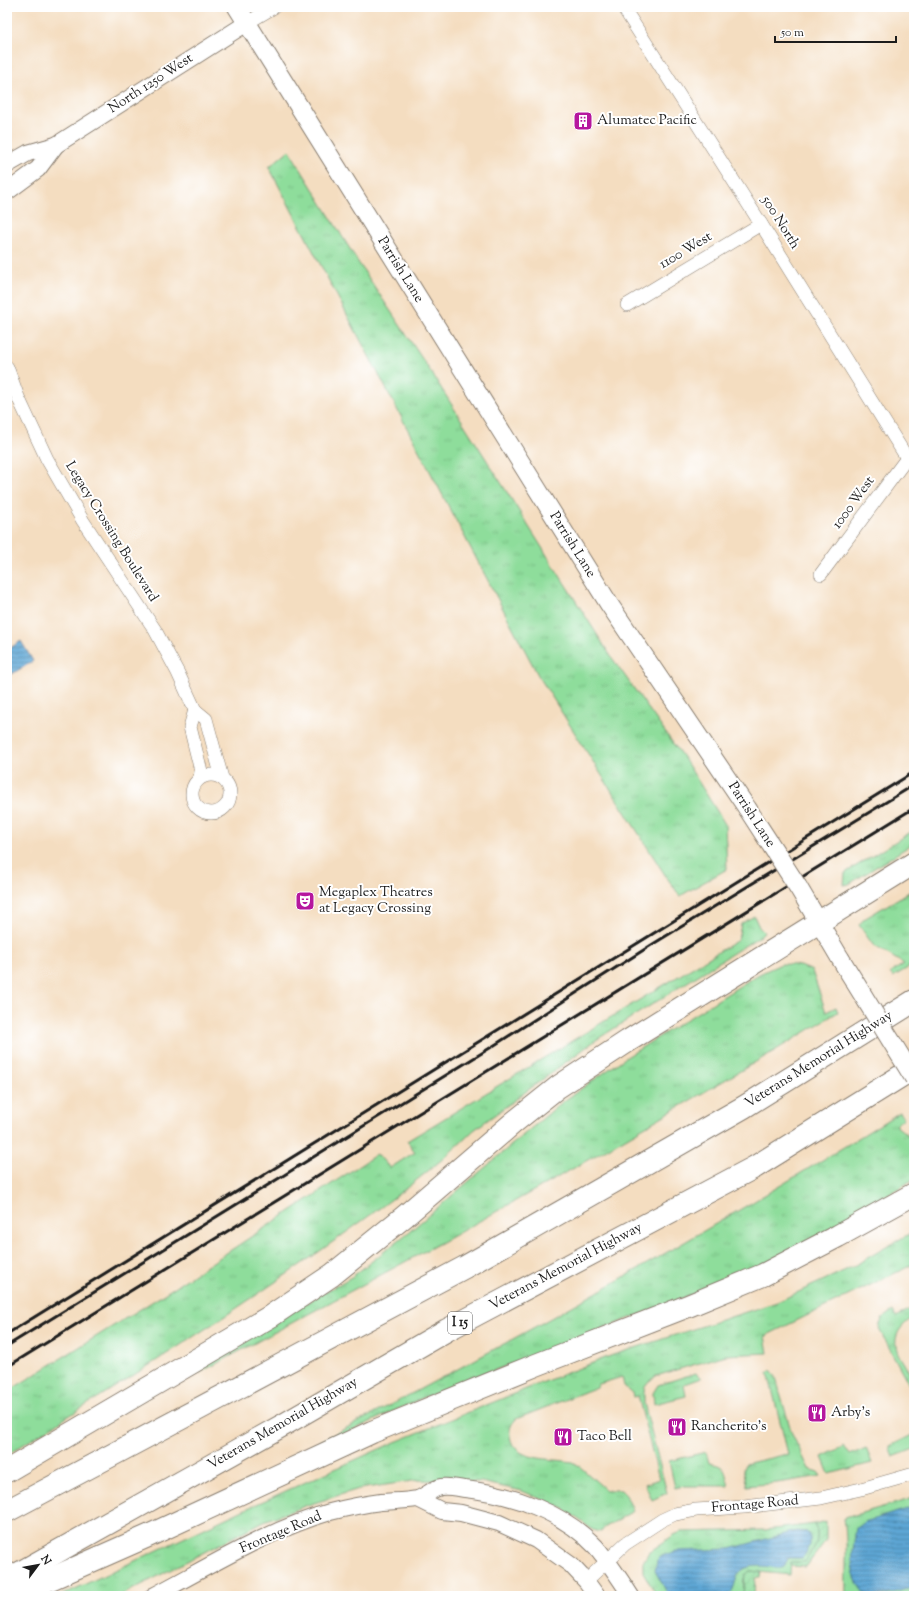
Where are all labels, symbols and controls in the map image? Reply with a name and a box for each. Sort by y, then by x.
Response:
scale bar [775,18,896,44]
text: 50 m [780,24,804,42]
street label: North 1250 West [105,49,197,119]
building icon: Alumatec Pacific [572,110,594,132]
place label: Alumatec Pacific [597,111,697,131]
street label: 500 North [755,192,804,254]
street label: 1100 West [656,227,716,275]
street label: Parrish Lane [372,233,428,307]
street label: Legacy Crossing Boulevard [60,458,163,606]
street label: 1000 West [828,472,880,533]
street label: Parrish Lane [544,508,600,582]
street label: Parrish Lane [722,778,780,852]
place label: Megaplex Theatres at Legacy Crossing [319,883,433,919]
theatre icon: Megaplex Theatres at Legacy Crossing [294,890,316,912]
street label: Veterans Memorial Highway [741,1006,897,1114]
street label: Veterans Memorial Highway [486,1218,646,1316]
road number: I 15 [448,1312,472,1334]
street label: Veterans Memorial Highway [204,1373,362,1475]
restaurant icon: Arby's [806,1402,828,1424]
place label: Arby's [831,1403,870,1423]
restaurant icon: Rancherito's [666,1416,688,1438]
place label: Rancherito's [691,1417,766,1437]
restaurant icon: Taco Bell [552,1426,574,1448]
place label: Taco Bell [577,1427,632,1447]
street label: Frontage Road [711,1491,799,1519]
street label: Frontage Road [237,1507,325,1559]
north arrow [18,1545,58,1585]
text: N [36,1551,55,1568]

